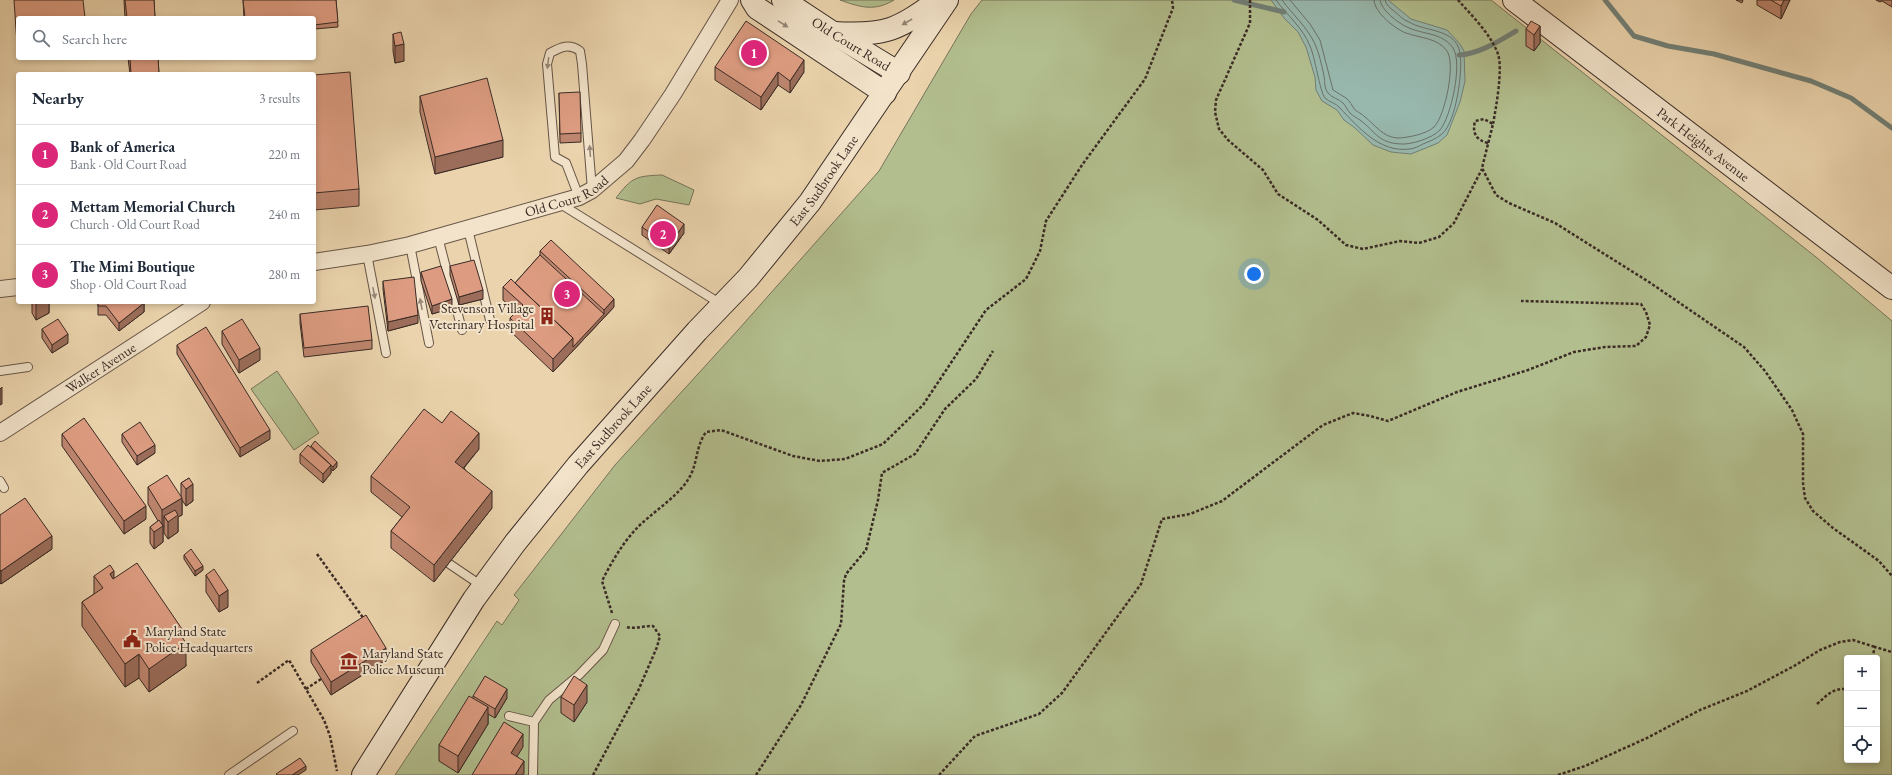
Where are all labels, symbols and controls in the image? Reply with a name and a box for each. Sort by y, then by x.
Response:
street label: Old Court Road [808,12,895,75]
search box [16,16,316,60]
one-way arrow [901,19,913,26]
one-way arrow [777,20,789,27]
icon: search [30,27,52,49]
text: Search here [62,29,127,48]
pin: 1 [741,38,767,68]
one-way arrow [545,57,552,69]
text: Nearby [32,87,84,109]
text: 3 results [259,90,300,107]
street label: Park Heights Avenue [1653,103,1754,186]
street label: East Sudbrook Lane [785,131,862,230]
text: Bank of America [70,137,175,156]
one-way arrow [586,145,593,157]
text: 1 [42,146,48,163]
text: 220 m [269,146,300,163]
text: Bank · Old Court Road [70,156,187,173]
street label: Old Court Road [523,170,613,221]
text: Mettam Memorial Church [70,197,235,216]
text: 2 [42,206,48,223]
text: 240 m [269,206,300,223]
text: Church · Old Court Road [70,216,200,233]
pin: 2 [650,219,676,249]
text: The Mimi Boutique [70,257,195,276]
your location [1244,264,1264,284]
text: 3 [42,266,48,283]
text: 280 m [269,266,300,283]
text: Shop · Old Court Road [70,276,187,293]
pin: 3 [554,279,580,309]
one-way arrow [372,287,378,299]
one-way arrow [418,298,424,311]
place label: Stevenson Village Veterinary Hospital [429,299,535,333]
building icon: Stevenson Village Veterinary Hospital [537,306,557,326]
street label: Walker Avenue [62,338,140,397]
street label: East Sudbrook Lane [570,379,655,472]
place label: Maryland State Police Headquarters [145,622,253,656]
public building icon: Maryland State Police Headquarters [122,629,142,649]
place label: Maryland State Police Museum [362,644,445,678]
museum icon: Maryland State Police Museum [339,651,359,671]
map controls [1844,655,1880,763]
button: + [1844,655,1880,691]
button: − [1844,691,1880,727]
button: locate [1844,727,1880,763]

